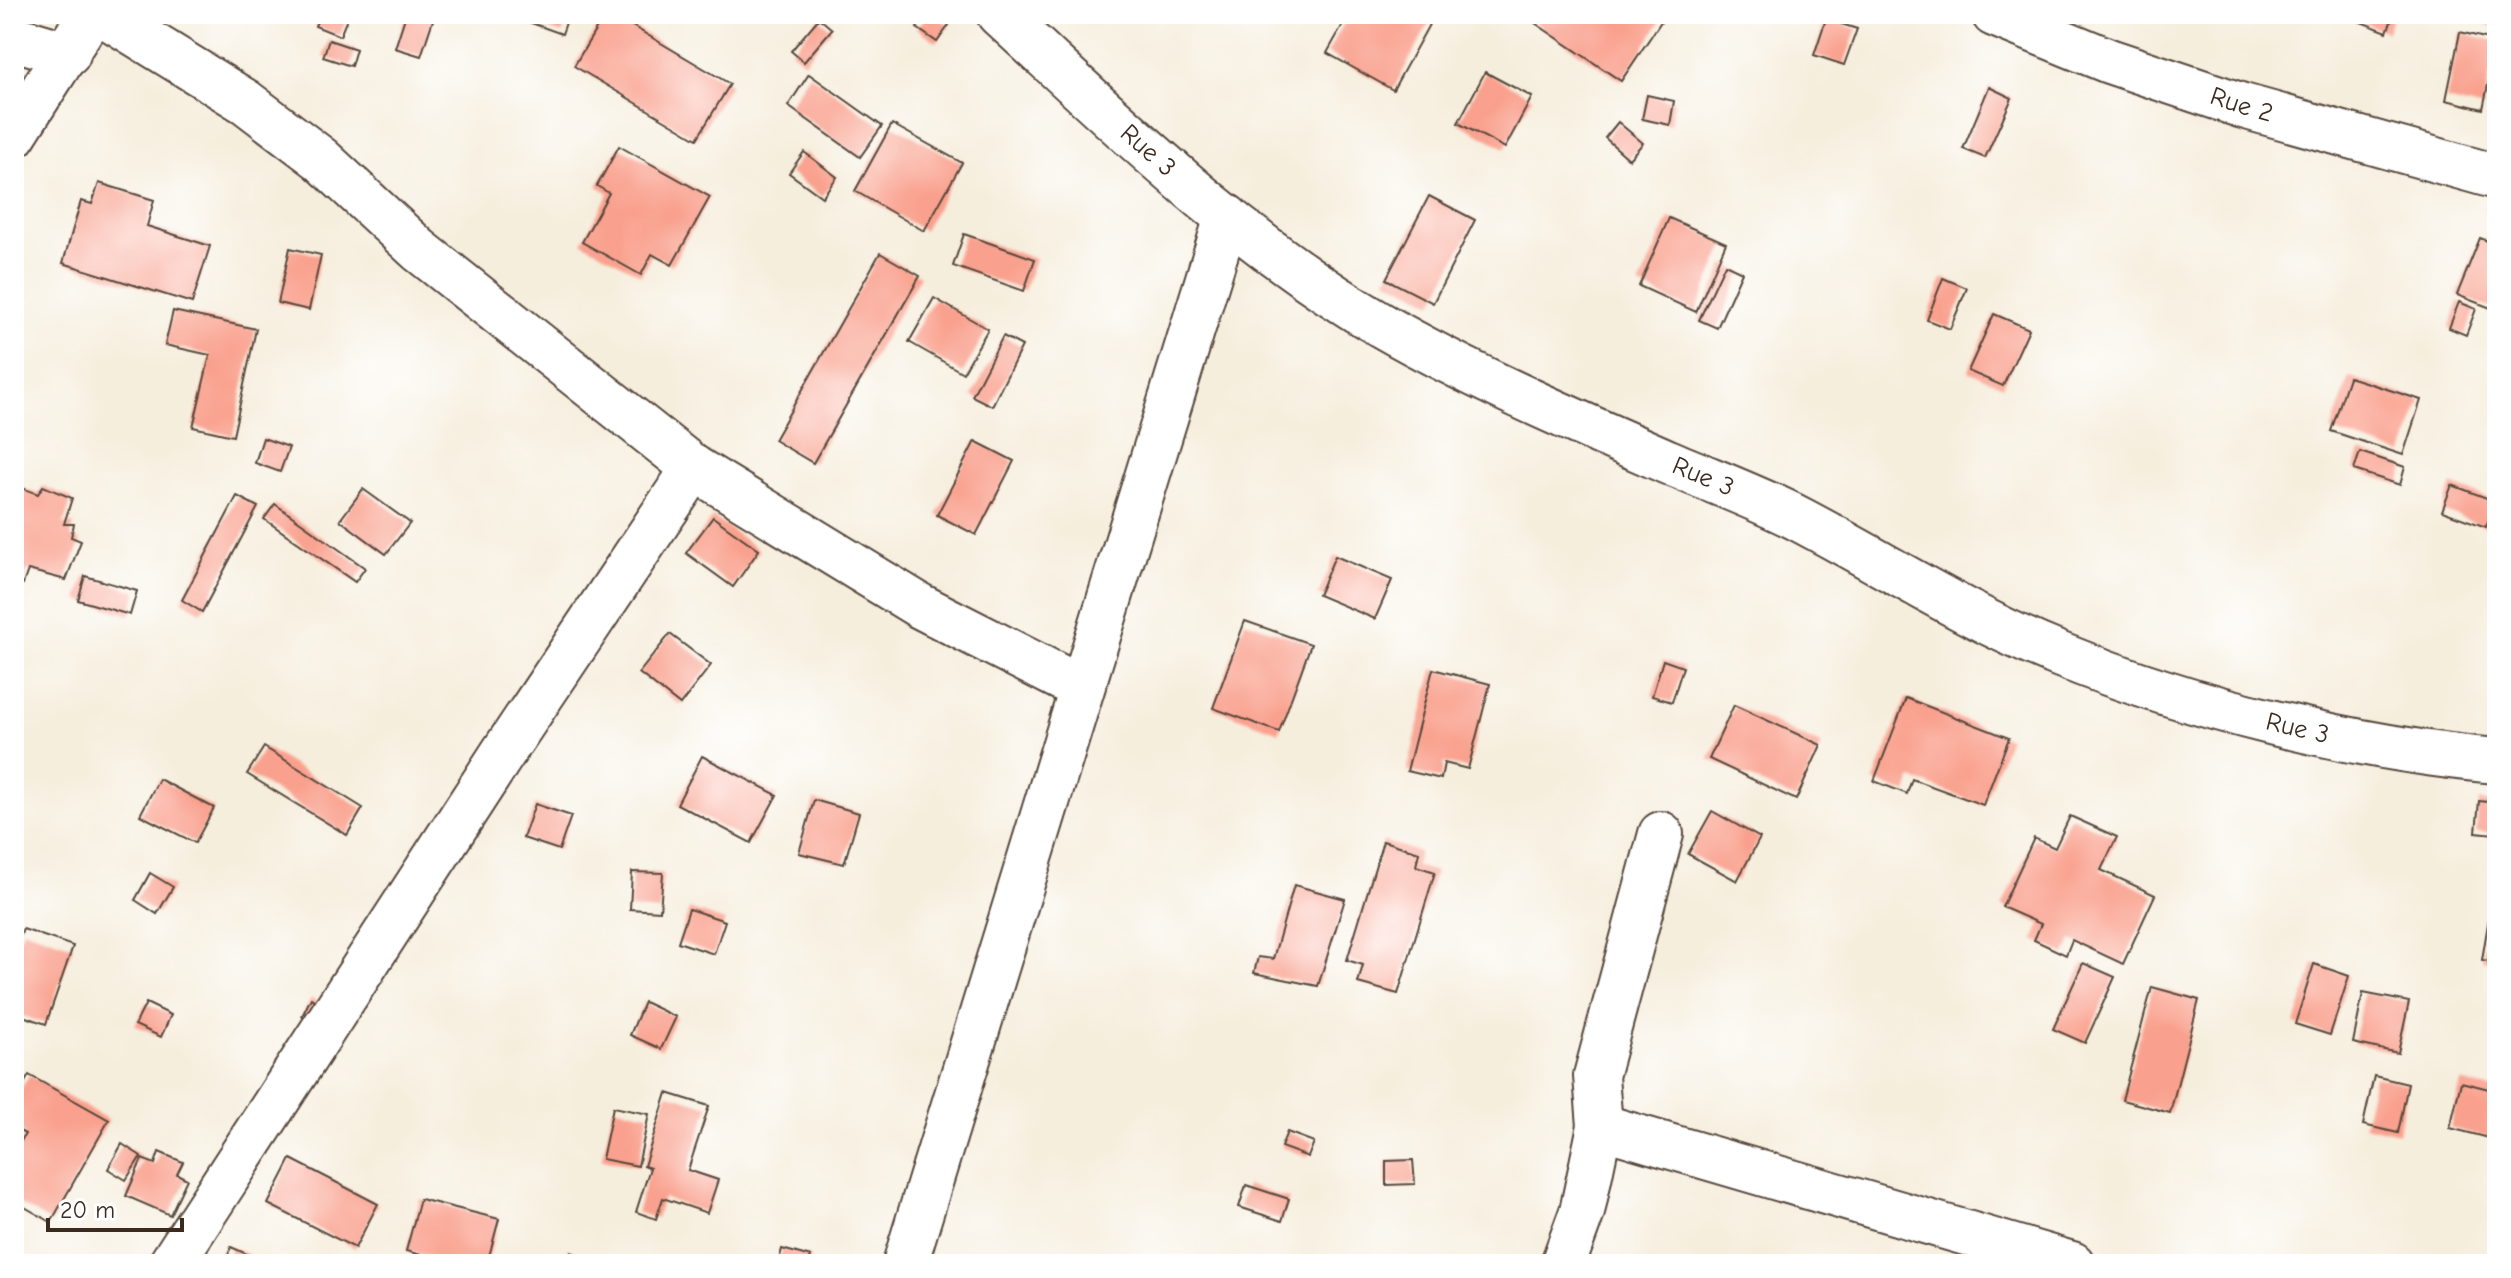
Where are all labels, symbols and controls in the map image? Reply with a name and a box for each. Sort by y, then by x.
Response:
street label: Rue 2 [2206,81,2276,129]
street label: Rue 3 [1114,118,1182,183]
street label: Rue 3 [1668,451,1738,503]
street label: Rue 3 [2263,707,2332,750]
scale bar [48,1182,182,1232]
text: 20 m [60,1196,115,1224]

